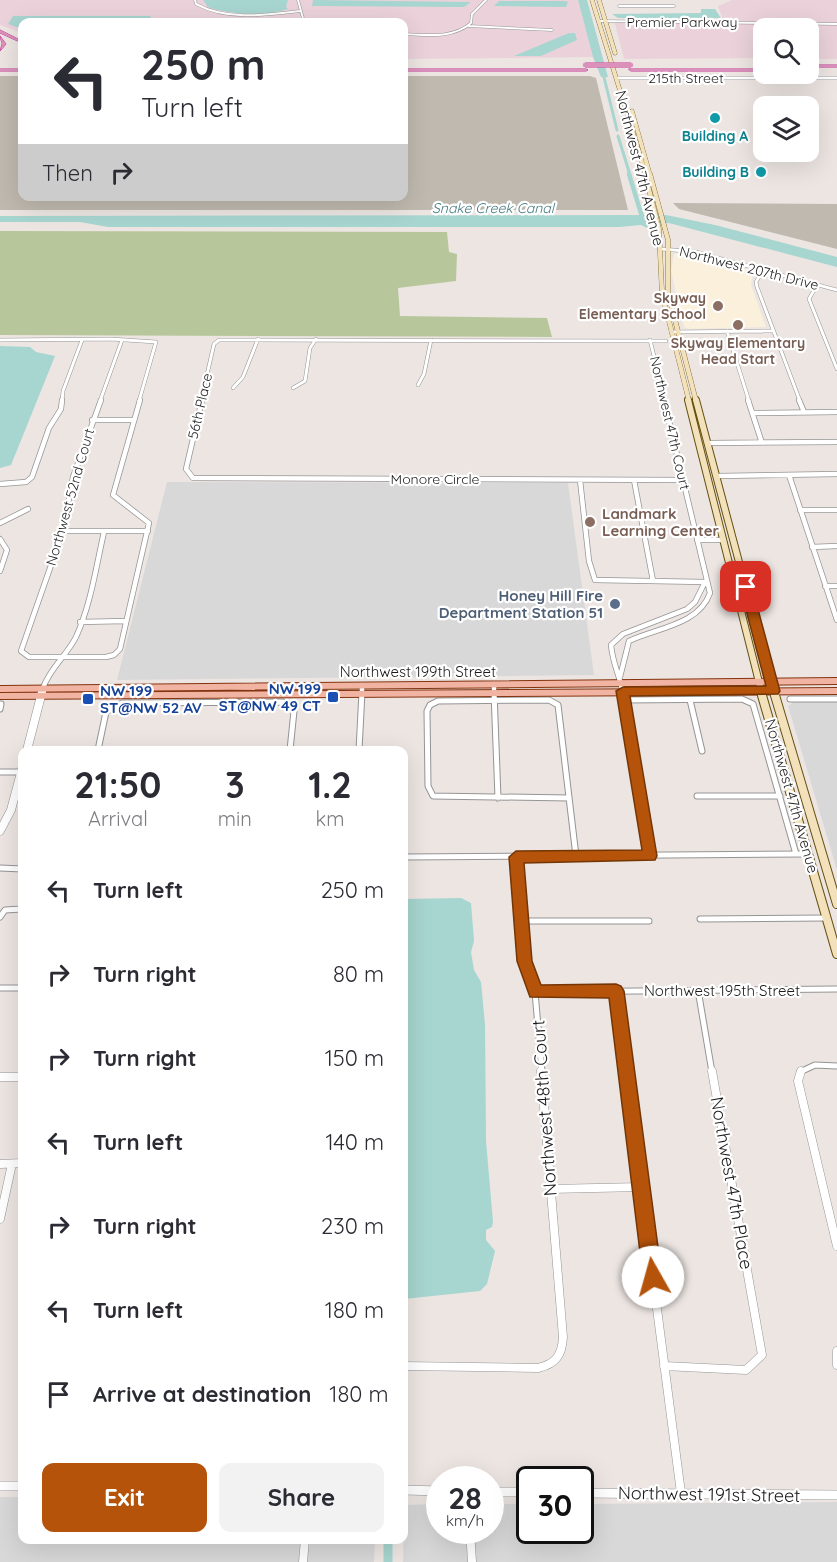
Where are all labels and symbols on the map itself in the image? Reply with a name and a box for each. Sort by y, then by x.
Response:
street label: Premier Parkway [627,13,737,31]
street label: 215th Street [648,69,724,87]
street label: Northwest 47th Avenue [611,88,669,248]
marker: Building A [708,111,722,125]
place label: Building A [682,127,748,145]
place label: Building B [682,163,749,181]
marker: Building B [754,165,768,179]
water label: Snake Creek Canal [432,199,556,217]
street label: Northwest 207th Drive [677,242,821,294]
place label: Skyway Elementary School [579,289,706,323]
marker: Skyway Elementary School [711,299,725,313]
marker: Skyway Elementary Head Start [731,318,745,332]
place label: Skyway Elementary Head Start [671,334,805,368]
street label: Northwest 47th Court [646,354,694,492]
street label: 56th Place [184,371,216,441]
street label: Northwest 52nd Court [42,426,98,568]
street label: Monore Circle [391,470,480,488]
place label: Landmark Learning Center [602,504,720,540]
marker: Landmark Learning Center [583,515,597,529]
pin [720,561,771,612]
place label: Honey Hill Fire Department Station 51 [439,586,603,622]
marker: Honey Hill Fire Department Station 51 [608,597,622,611]
street label: Northwest 199th Street [340,662,496,681]
place label: NW 199 ST@NW 49 CT [219,679,321,715]
place label: NW 199 ST@NW 52 AV [100,681,202,717]
marker: NW 199 ST@NW 49 CT [326,690,340,704]
marker: NW 199 ST@NW 52 AV [81,692,95,706]
street label: Northwest 47th Avenue [761,717,823,875]
street label: Northwest 195th Street [644,981,800,1000]
street label: Northwest 48th Court [526,1019,562,1197]
street label: Northwest 47th Place [705,1095,759,1271]
position arrow [621,1245,685,1309]
speed limit sign: 30 [516,1466,594,1544]
street label: Northwest 191st Street [618,1481,800,1507]

